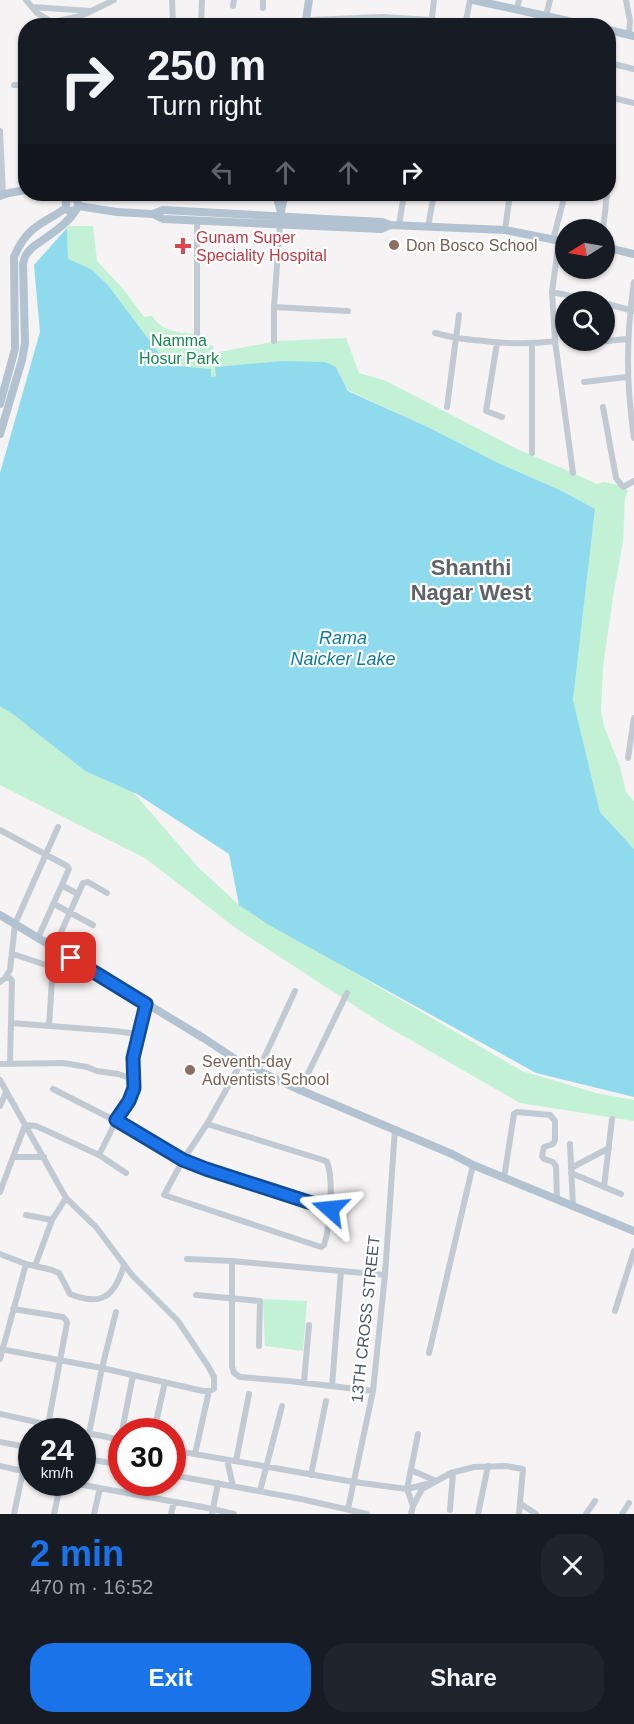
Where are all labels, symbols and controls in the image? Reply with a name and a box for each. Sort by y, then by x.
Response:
icon: right [48,42,126,120]
text: 250 m [147,42,266,89]
text: Turn right [147,91,262,121]
icon: left [206,156,239,189]
icon: ahead [269,156,302,189]
icon: ahead [332,156,365,189]
icon: right [395,156,428,189]
north arrow [555,219,615,279]
map controls [555,219,615,351]
place label: Gunam Super Speciality Hospital [196,229,327,264]
marker: Gunam Super Speciality Hospital [174,237,192,255]
place label: Don Bosco School [406,237,538,254]
marker: Don Bosco School [387,238,401,252]
button: search [555,291,615,351]
park label: Namma Hosur Park [139,332,220,367]
district label: Shanthi Nagar West [411,555,532,605]
water label: Rama Naicker Lake [290,628,396,669]
pin [45,932,96,983]
icon: arrive [54,941,87,974]
place label: Seventh-day Adventists School [202,1053,329,1088]
marker: Seventh-day Adventists School [183,1063,197,1077]
position arrow [298,1177,362,1241]
street label: 13TH CROSS STREET [348,1234,383,1403]
speed limit sign: 30 [108,1418,186,1496]
text: 24 [40,1433,74,1466]
text: km/h [41,1464,73,1481]
text: 2 min [30,1533,124,1574]
button: close [541,1534,604,1597]
text: 470 m · 16:52 [30,1576,153,1598]
button: Exit [30,1643,311,1712]
button: Share [323,1643,604,1712]

